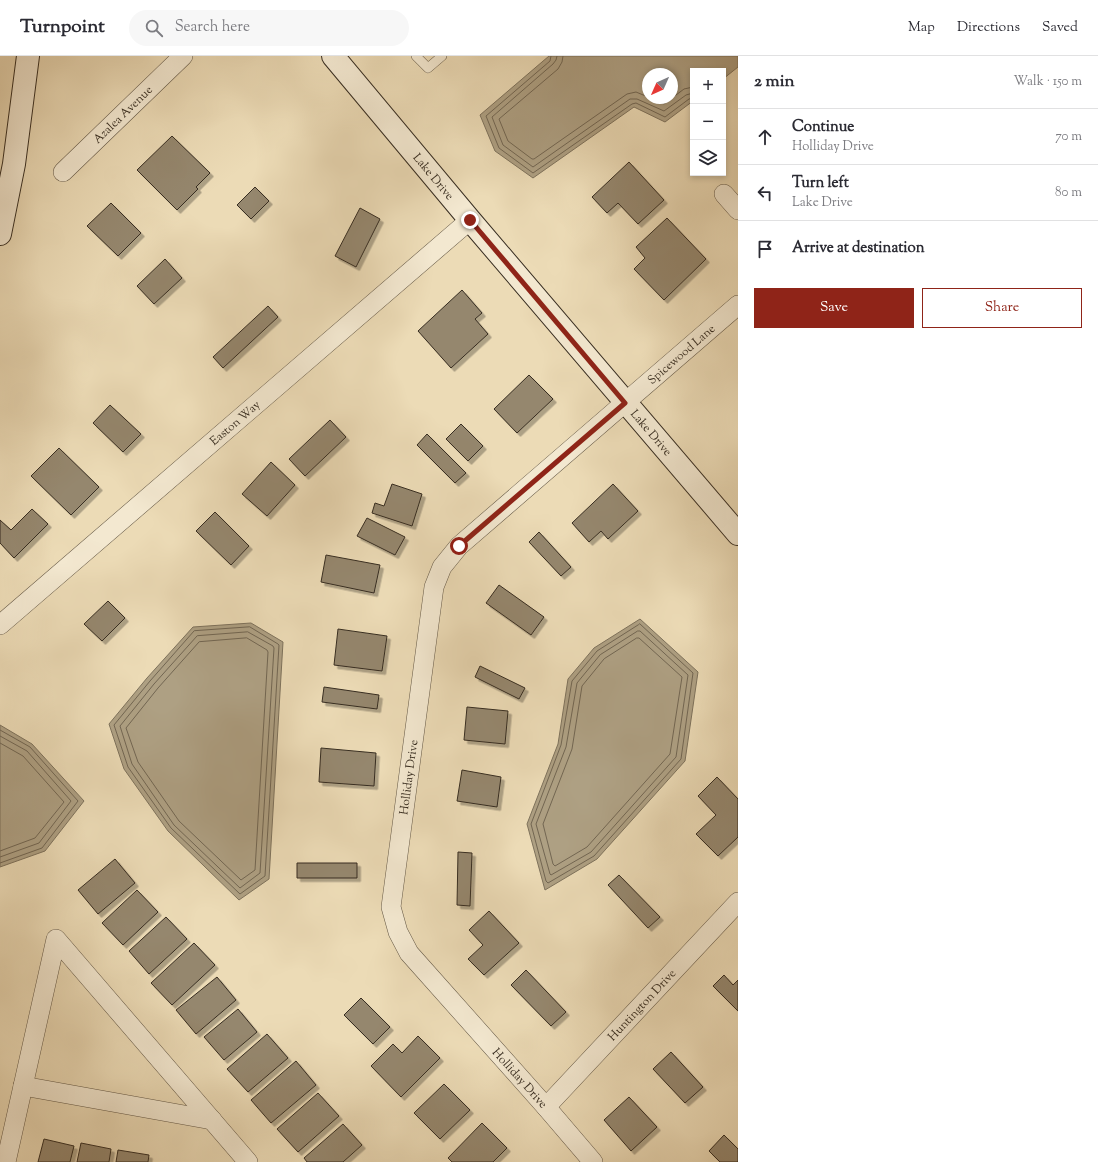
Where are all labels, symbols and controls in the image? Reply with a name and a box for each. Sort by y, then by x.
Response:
search box [129,10,409,46]
text: Turnpoint [20,14,105,41]
icon: search [143,17,165,39]
text: Search here [175,17,250,38]
text: Map [908,18,935,38]
text: Directions [957,18,1020,38]
text: Saved [1042,18,1078,38]
north arrow [642,68,678,104]
map controls [690,68,726,176]
button: + [690,68,726,104]
text: 2 min [754,70,795,94]
text: Walk · 150 m [1013,73,1082,91]
street label: Azalea Avenue [89,82,158,148]
button: − [690,104,726,140]
text: Continue [792,117,854,138]
icon: ahead [754,126,776,148]
text: 70 m [1055,128,1082,146]
text: Holliday Drive [792,138,874,156]
button: layers [690,140,726,176]
street label: Lake Drive [408,150,458,205]
text: Turn left [792,173,849,194]
icon: left [754,182,776,204]
text: 80 m [1055,184,1082,202]
text: Lake Drive [792,194,853,212]
route end [461,211,479,229]
icon: arrive [754,238,776,260]
text: Arrive at destination [792,238,925,259]
button: Save [754,288,914,328]
button: Share [922,288,1082,328]
street label: Spicewood Lane [644,320,720,389]
street label: Easton Way [206,396,265,450]
street label: Lake Drive [625,406,676,461]
route start [450,537,468,555]
street label: Holliday Drive [395,738,423,816]
street label: Huntington Drive [604,965,681,1046]
street label: Holliday Drive [487,1045,552,1113]

